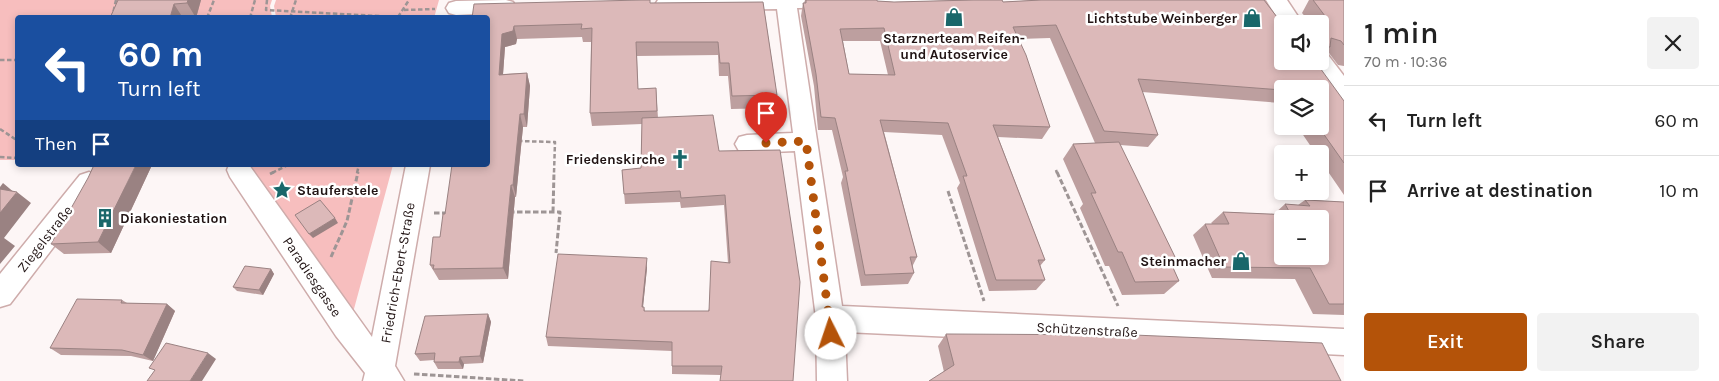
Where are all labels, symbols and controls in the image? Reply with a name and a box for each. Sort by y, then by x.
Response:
shop icon: Starznerteam Reifen- und Autoservice [943,6,965,28]
shop icon: Lichtstube Weinberger [1241,7,1263,29]
place label: Lichtstube Weinberger [1087,10,1238,27]
map controls [1274,15,1329,265]
button: sound [1274,15,1329,70]
text: 1 min [1364,15,1438,51]
button: close [1647,17,1699,69]
place label: Starznerteam Reifen- und Autoservice [883,30,1025,63]
text: 60 m [118,34,203,75]
icon: left [35,35,100,100]
text: 70 m · 10:36 [1364,52,1447,71]
text: Turn left [118,76,201,102]
button: layers [1274,80,1329,135]
pin [745,92,787,143]
icon: arrive [752,99,780,127]
icon: left [1364,107,1392,135]
text: Turn left [1407,110,1482,132]
text: 60 m [1655,110,1699,132]
icon: arrive [87,130,115,158]
text: Then [35,133,77,155]
button: + [1274,145,1329,200]
church icon: Friedenskirche [669,148,691,170]
place label: Friedenskirche [566,151,665,168]
icon: arrive [1364,177,1392,205]
place icon: Stauferstele [271,179,293,201]
text: Arrive at destination [1407,180,1593,202]
text: 10 m [1659,180,1699,202]
place label: Stauferstele [297,182,379,199]
street label: Friedrich-Ebert-Straße [377,201,419,345]
street label: Ziegelstraße [14,202,76,276]
building icon: Diakoniestation [94,207,116,229]
place label: Diakoniestation [120,210,227,227]
button: − [1274,210,1329,265]
street label: Paradiesgasse [279,234,345,320]
shop icon: Steinmacher [1230,250,1252,272]
place label: Steinmacher [1140,253,1226,270]
position arrow [804,307,856,359]
button: Exit [1364,313,1527,371]
button: Share [1537,313,1699,371]
street label: Schützenstraße [1036,319,1138,341]

